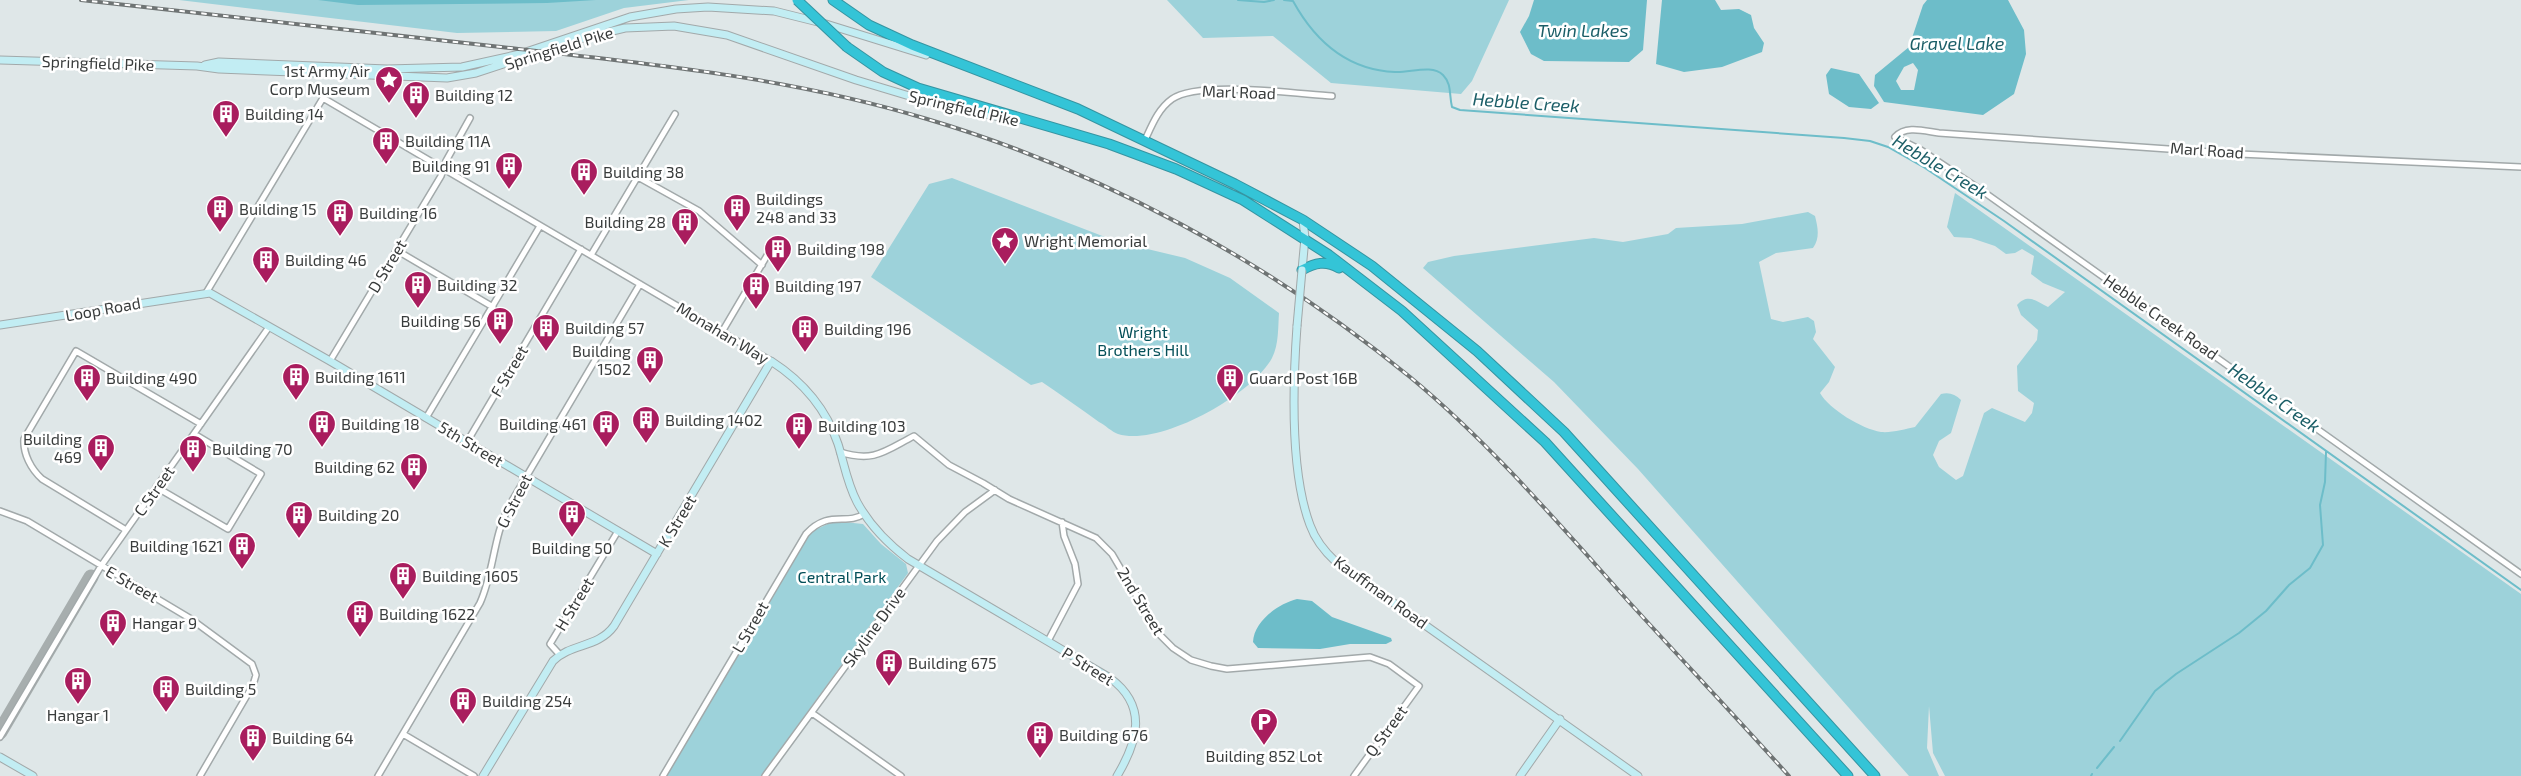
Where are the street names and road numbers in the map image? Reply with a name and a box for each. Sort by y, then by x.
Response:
street label: Springfield Pike [502,22,615,73]
street label: Springfield Pike [41,51,155,74]
street label: Marl Road [1202,81,1276,102]
street label: Springfield Pike [907,86,1021,129]
street label: Marl Road [2169,137,2245,162]
street label: D Street [363,236,410,296]
street label: Hebble Creek Road [2100,270,2222,363]
street label: Loop Road [64,293,142,324]
street label: Monahan Way [674,298,773,368]
street label: F Street [486,342,531,400]
street label: 5th Street [435,417,507,470]
street label: C Street [129,462,178,520]
street label: G Street [492,471,535,531]
street label: K Street [654,491,699,550]
street label: Kauffman Road [1331,551,1432,632]
street label: E Street [103,561,162,606]
street label: 2nd Street [1114,563,1169,638]
street label: H Street [550,574,597,634]
street label: Skyline Drive [838,583,909,670]
street label: L Street [727,598,772,656]
street label: P Street [1059,642,1118,689]
street label: Q Street [1361,701,1411,761]

